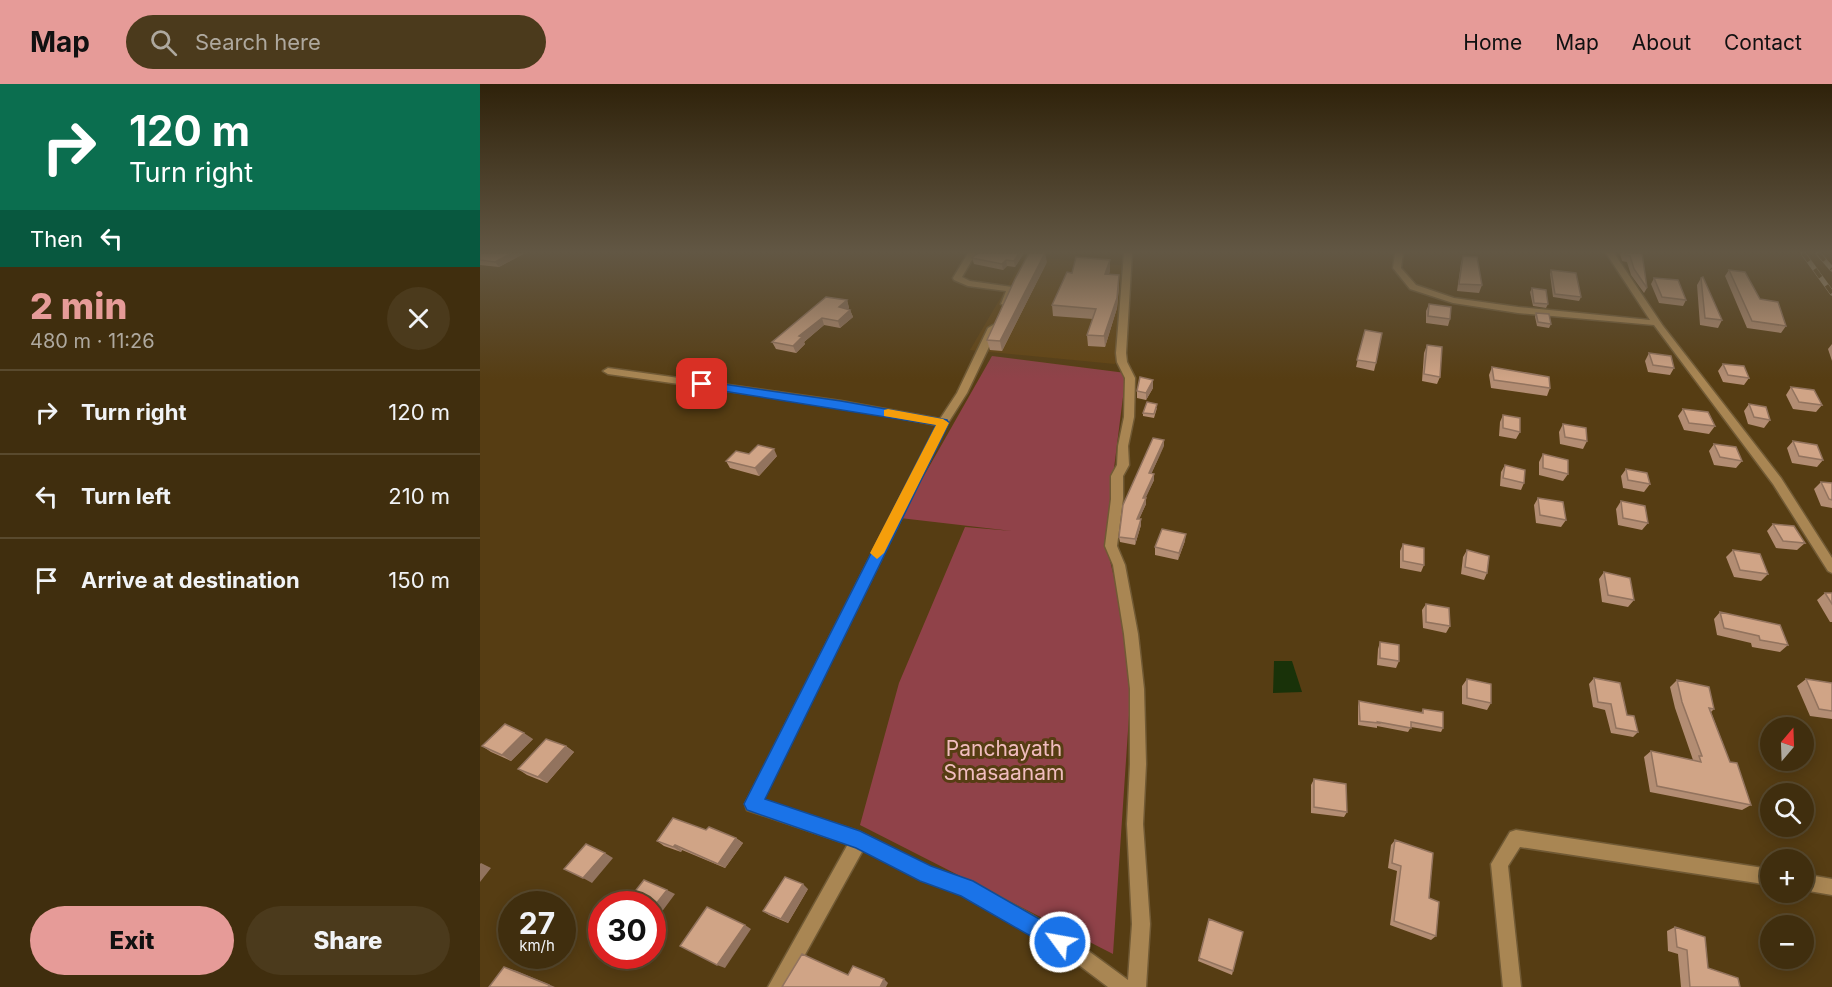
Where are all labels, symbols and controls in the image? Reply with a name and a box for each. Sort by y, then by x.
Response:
search box [126,15,546,69]
text: Map [30,25,90,59]
icon: search [147,26,180,59]
text: Search here [195,29,321,55]
text: Home [1463,30,1522,55]
text: Map [1555,30,1599,55]
text: About [1632,30,1691,55]
text: Contact [1724,30,1802,55]
text: 120 m [129,105,250,156]
icon: right [30,108,108,186]
text: Turn right [129,156,253,189]
icon: left [95,222,128,255]
text: Then [30,226,83,252]
text: 2 min [30,284,127,328]
button: close [387,287,450,350]
text: 480 m · 11:26 [30,329,155,353]
pin [676,358,727,409]
icon: arrive [685,367,718,400]
icon: right [30,396,63,429]
text: Turn right [81,399,187,425]
text: 120 m [388,399,450,425]
icon: left [30,480,63,513]
text: Turn left [81,483,171,509]
text: 210 m [388,483,450,509]
icon: arrive [30,564,63,597]
text: Arrive at destination [81,567,300,593]
text: 150 m [388,567,450,593]
north arrow [1760,717,1814,771]
map controls [1760,717,1814,969]
park label: Panchayath Smasaanam [944,736,1064,785]
button: search [1760,783,1814,837]
button: + [1760,849,1814,903]
speed limit sign: 30 [588,891,666,969]
text: 27 [519,905,555,941]
button: Exit [30,906,234,975]
button: Share [246,906,450,975]
position arrow [1028,910,1092,974]
button: − [1760,915,1814,969]
text: km/h [519,936,555,955]

